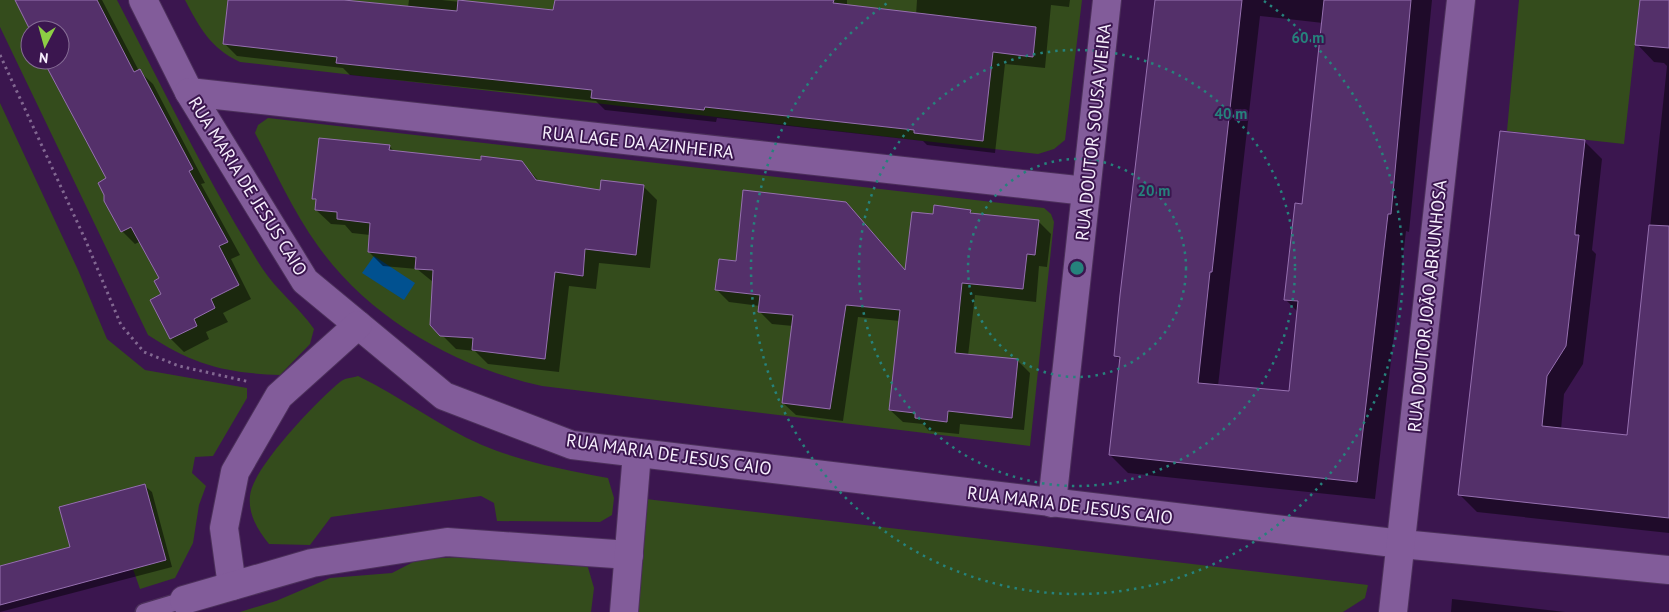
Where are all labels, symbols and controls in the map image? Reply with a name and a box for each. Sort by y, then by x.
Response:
north arrow [20,20,70,70]
street label: RUA DOUTOR SOUSA VIEIRA [1070,22,1116,242]
text: 60 m [1292,28,1324,47]
text: N [38,48,49,67]
street label: RUA MARIA DE JESUS CAIO [183,92,313,280]
text: 40 m [1215,104,1247,123]
street label: RUA LAGE DA AZINHEIRA [541,120,735,164]
street label: RUA DOUTOR JOÃO ABRUNHOSA [1402,178,1452,433]
text: 20 m [1138,181,1170,200]
centre of rings [1068,259,1086,277]
street label: RUA MARIA DE JESUS CAIO [565,428,773,480]
street label: RUA MARIA DE JESUS CAIO [966,481,1174,529]

